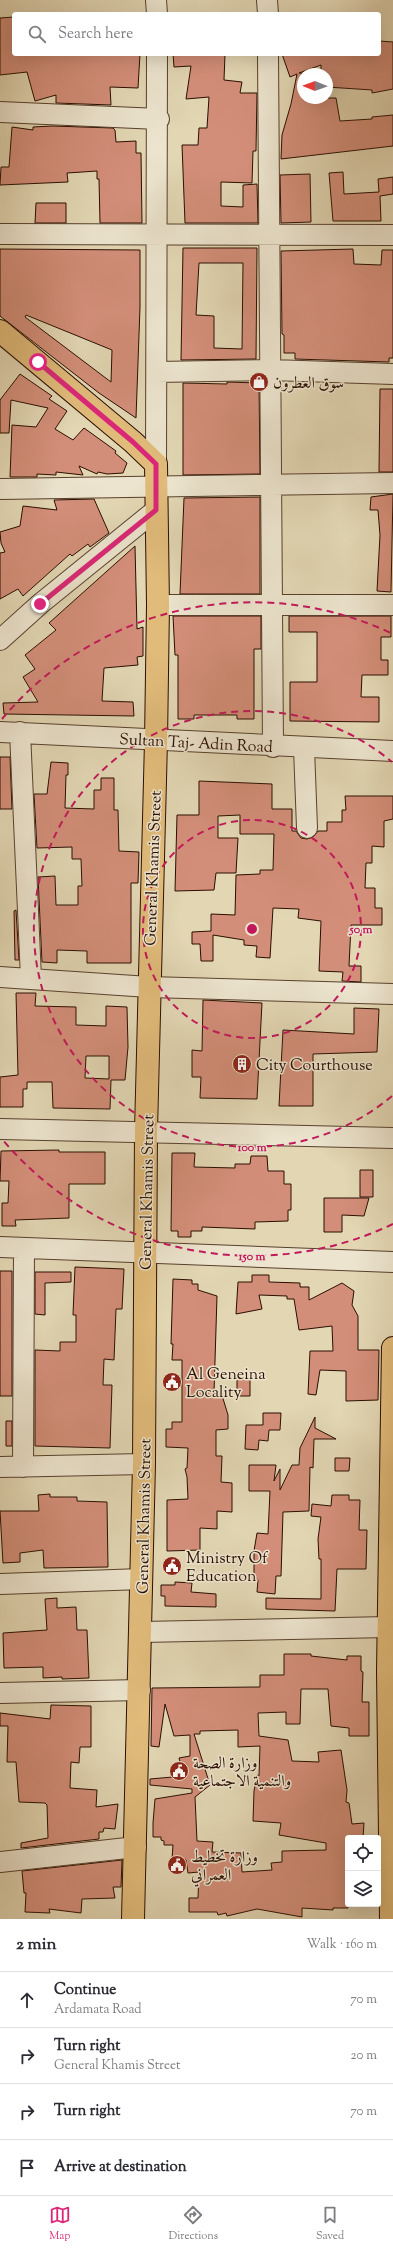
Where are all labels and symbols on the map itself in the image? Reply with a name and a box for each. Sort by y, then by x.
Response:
north arrow [297,68,333,104]
route start [29,353,47,371]
shop icon: سوق العطرون [248,371,270,393]
place label: سوق العطرون [273,373,344,396]
route end [31,595,49,613]
street label: Sultan Taj- Adin Road [119,729,273,760]
street label: General Khamis Street [140,789,169,946]
text: 50 m [349,921,373,939]
centre of rings [245,922,259,936]
building icon: City Courthouse [231,1053,253,1075]
place label: City Courthouse [256,1055,373,1078]
street label: General Khamis Street [136,1113,161,1270]
text: 100 m [236,1139,267,1157]
text: 150 m [237,1248,266,1266]
place label: Al Geneina Locality [186,1364,266,1405]
public building icon: Al Geneina Locality [161,1371,183,1393]
street label: General Khamis Street [133,1437,158,1594]
place label: Ministry Of Education [186,1548,269,1589]
public building icon: Ministry Of Education [161,1555,183,1577]
place label: وزارة الصحة والتنمية الاجتماعية [193,1753,291,1794]
public building icon: وزارة الصحة والتنمية الاجتماعية [168,1760,190,1782]
place label: وزارة تخطيط العمراني [191,1847,258,1888]
public building icon: وزارة تخطيط العمراني [166,1854,188,1876]

